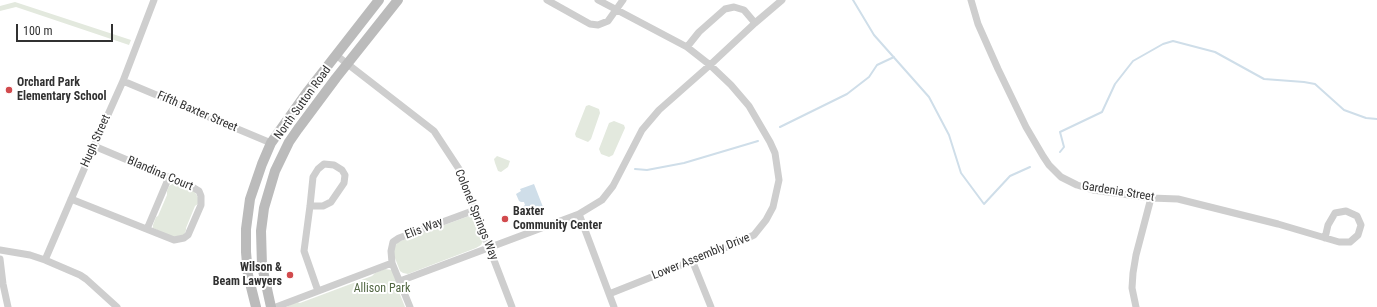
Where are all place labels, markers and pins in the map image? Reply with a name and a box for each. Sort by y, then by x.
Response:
place label: Orchard Park Elementary School [17,76,107,104]
marker: Orchard Park Elementary School [4,85,14,95]
place label: Baxter Community Center [513,205,602,233]
marker: Baxter Community Center [500,214,510,224]
place label: Wilson & Beam Lawyers [213,261,282,289]
marker: Wilson & Beam Lawyers [285,270,295,280]

